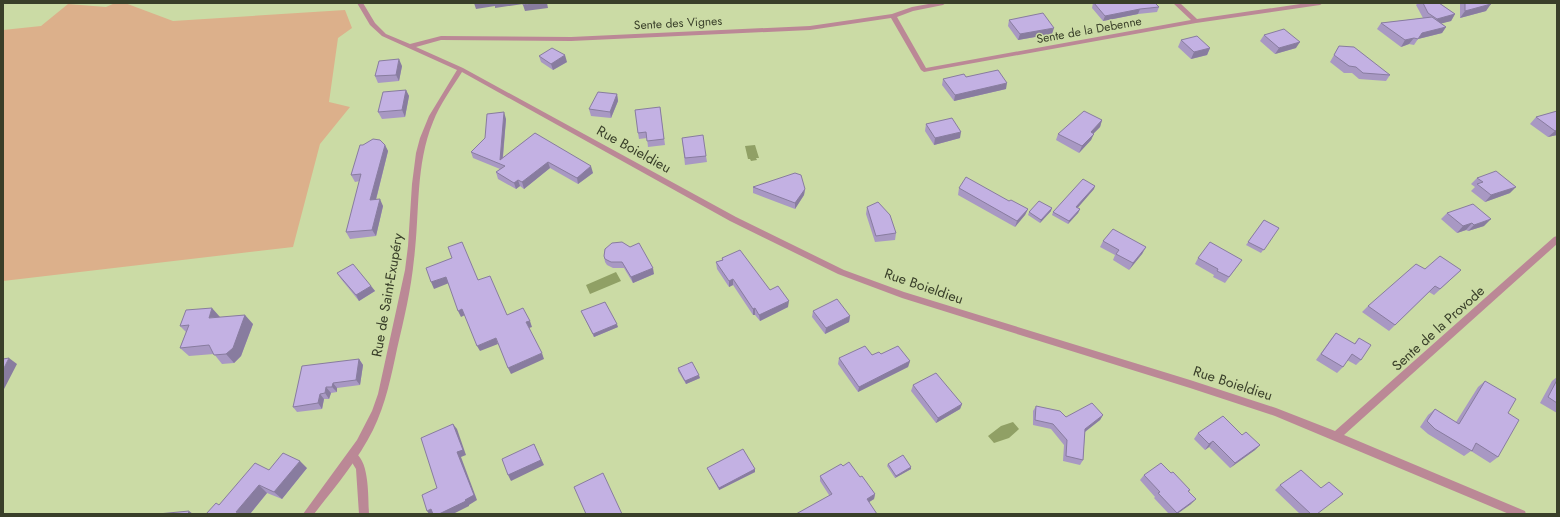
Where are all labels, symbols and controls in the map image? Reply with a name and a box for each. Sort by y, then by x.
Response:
street label: Sente des Vignes [633,12,723,34]
street label: Sente de la Debenne [1035,12,1143,48]
street label: Rue Boieldieu [593,120,675,178]
street label: Rue de Saint-Exupéry [366,231,408,358]
street label: Rue Boieldieu [882,263,966,309]
street label: Sente de la Provode [1387,281,1489,375]
street label: Rue Boieldieu [1191,361,1275,405]

